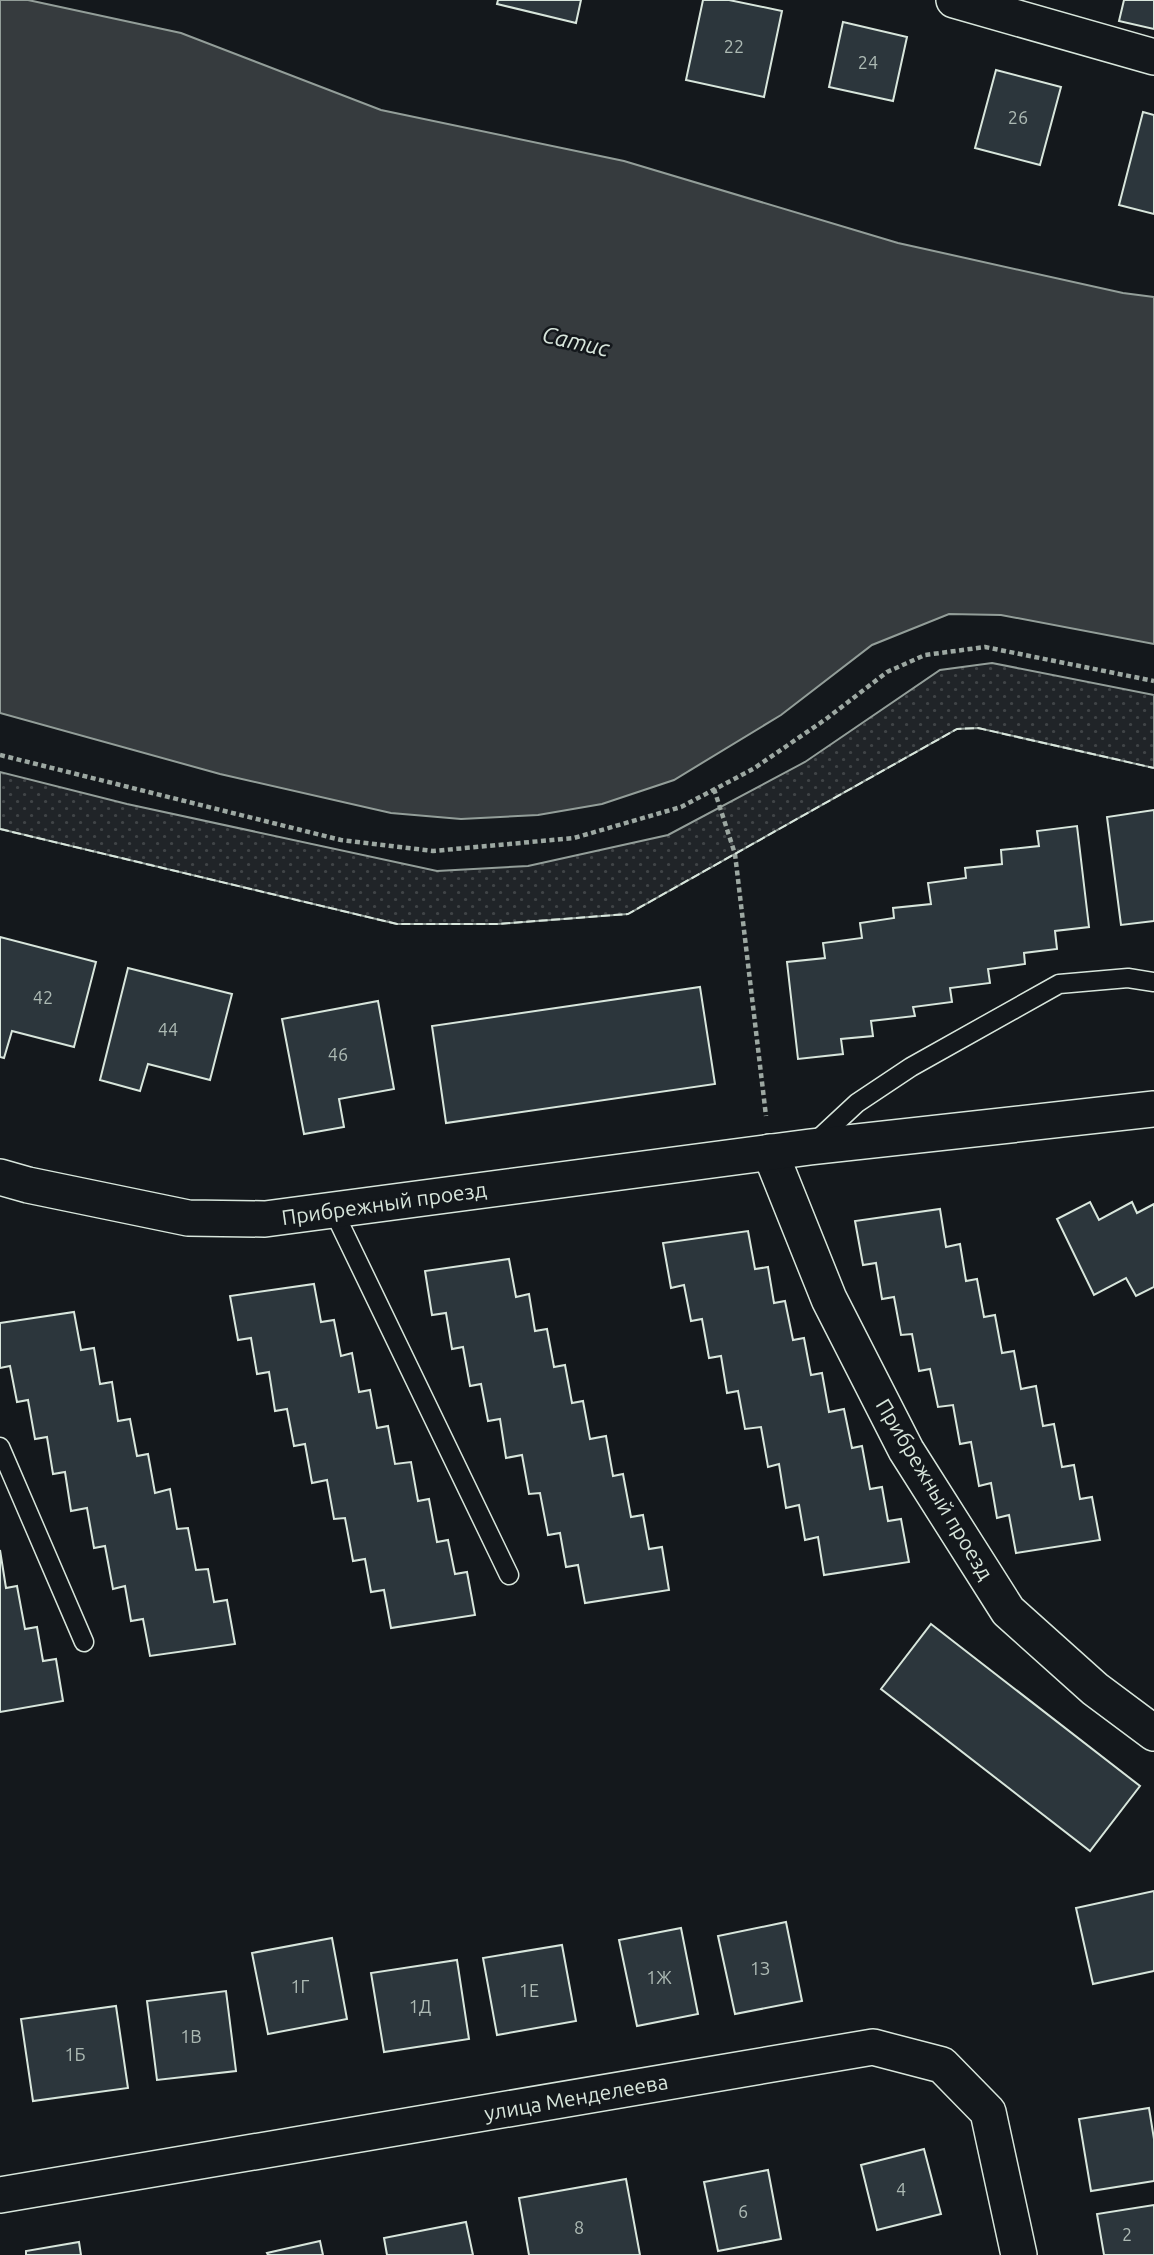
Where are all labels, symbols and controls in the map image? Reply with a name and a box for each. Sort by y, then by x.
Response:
house number: 22 [724,36,744,56]
house number: 24 [858,52,878,72]
house number: 26 [1008,107,1028,127]
water label: Сатис [540,321,612,361]
house number: 42 [33,987,53,1007]
house number: 44 [158,1019,178,1039]
house number: 46 [328,1044,348,1064]
street label: Прибрежный проезд [280,1177,488,1229]
street label: Прибрежный проезд [872,1394,998,1584]
house number: 1З [750,1958,770,1978]
house number: 1Ж [646,1967,672,1987]
house number: 1Г [290,1976,310,1996]
house number: 1Е [519,1980,539,2000]
house number: 1Д [409,1996,431,2016]
house number: 1В [180,2026,202,2046]
house number: 1Б [64,2044,86,2064]
street label: улица Менделеева [482,2069,670,2125]
house number: 4 [896,2179,906,2199]
house number: 6 [738,2201,748,2221]
house number: 8 [574,2217,584,2237]
house number: 2 [1122,2224,1132,2244]

